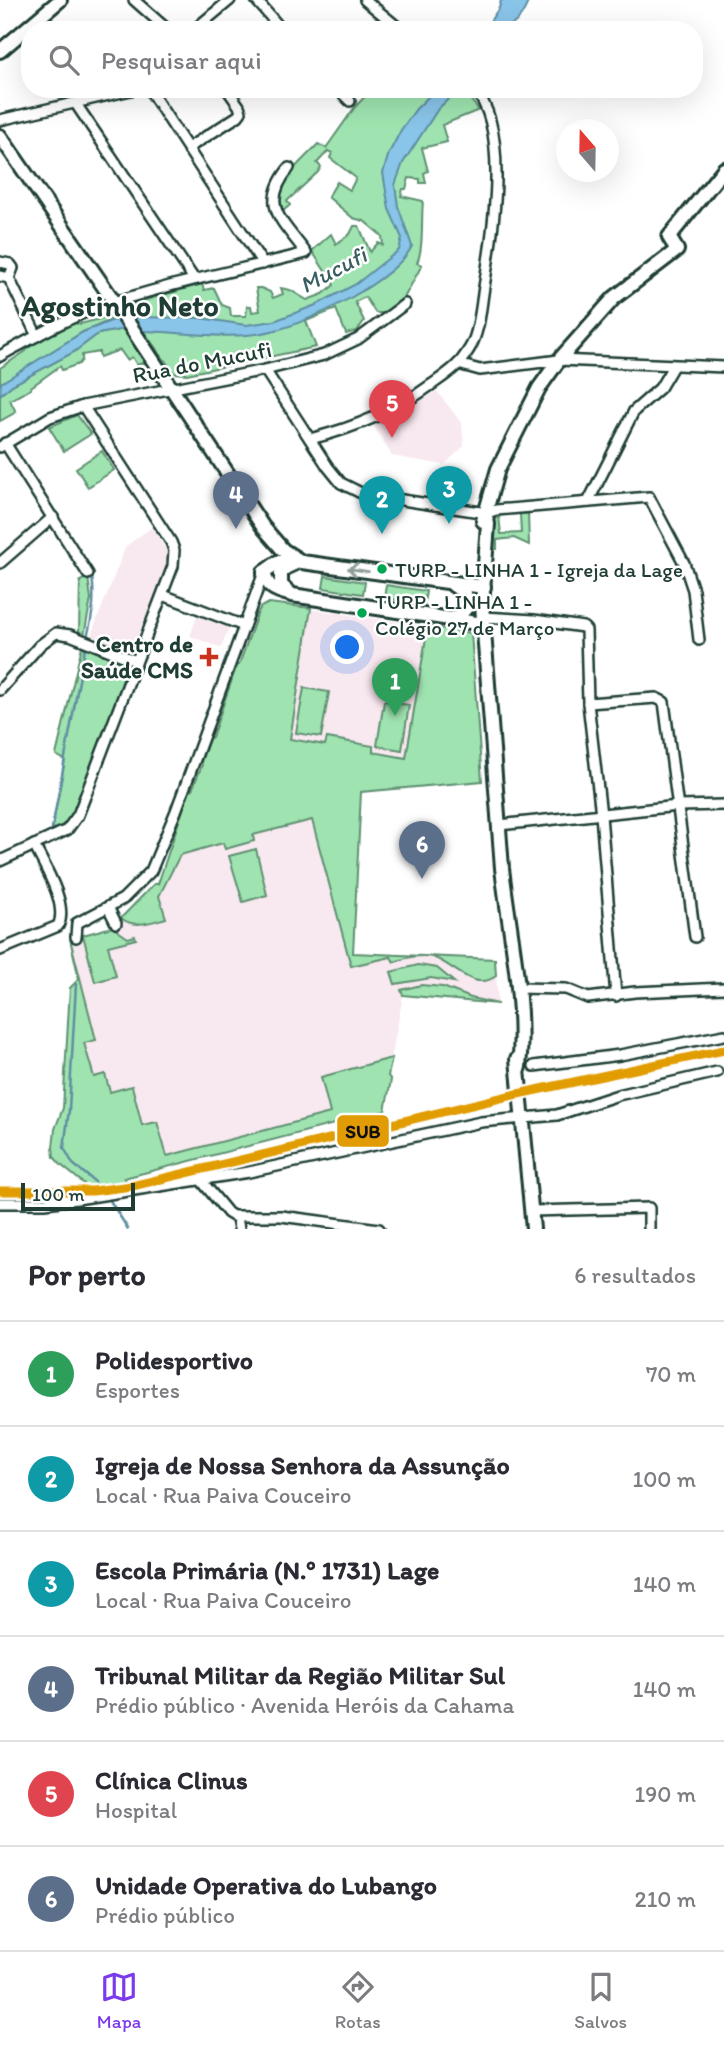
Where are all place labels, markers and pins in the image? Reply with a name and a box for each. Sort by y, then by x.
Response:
pin: 5 [369,380,415,438]
pin: 3 [426,466,472,524]
pin: 4 [213,471,259,529]
pin: 2 [359,476,405,534]
place label: TURP - LINHA 1 - Igreja da Lage [395,557,683,582]
marker: TURP - LINHA 1 - Igreja da Lage [375,562,389,576]
place label: TURP - LINHA 1 - Colégio 27 de Março [375,589,554,640]
marker: TURP - LINHA 1 - Colégio 27 de Março [355,606,369,620]
place label: Centro de Saúde CMS [81,630,193,684]
marker: Centro de Saúde CMS [199,647,219,667]
pin: 1 [372,658,418,716]
pin: 6 [399,821,445,879]

